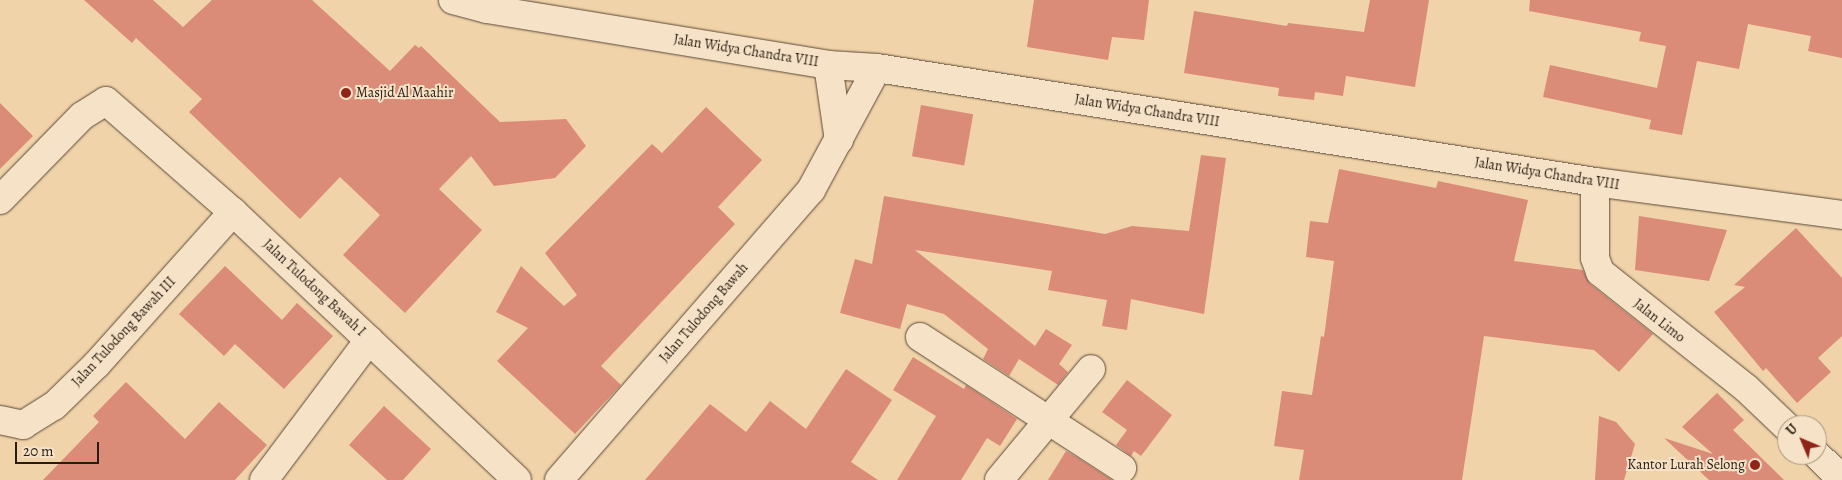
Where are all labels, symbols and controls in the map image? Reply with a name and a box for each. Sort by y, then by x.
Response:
street label: Jalan Widya Chandra VIII [672,31,820,71]
place label: Masjid Al Maahir [356,85,453,101]
marker: Masjid Al Maahir [340,87,352,99]
street label: Jalan Widya Chandra VIII [1073,91,1221,131]
street label: Jalan Widya Chandra VIII [1473,154,1621,194]
street label: Jalan Tulodong Bawah I [259,236,369,340]
street label: Jalan Tulodong Bawah [656,260,752,366]
street label: Jalan Tulodong Bawah III [69,273,179,391]
street label: Jalan Limo [1630,296,1688,346]
north arrow [1777,415,1827,465]
text: U [1782,420,1802,440]
scale bar [18,432,101,464]
text: 20 m [23,441,54,461]
place label: Kantor Lurah Selong [1627,457,1745,473]
marker: Kantor Lurah Selong [1749,459,1761,471]

